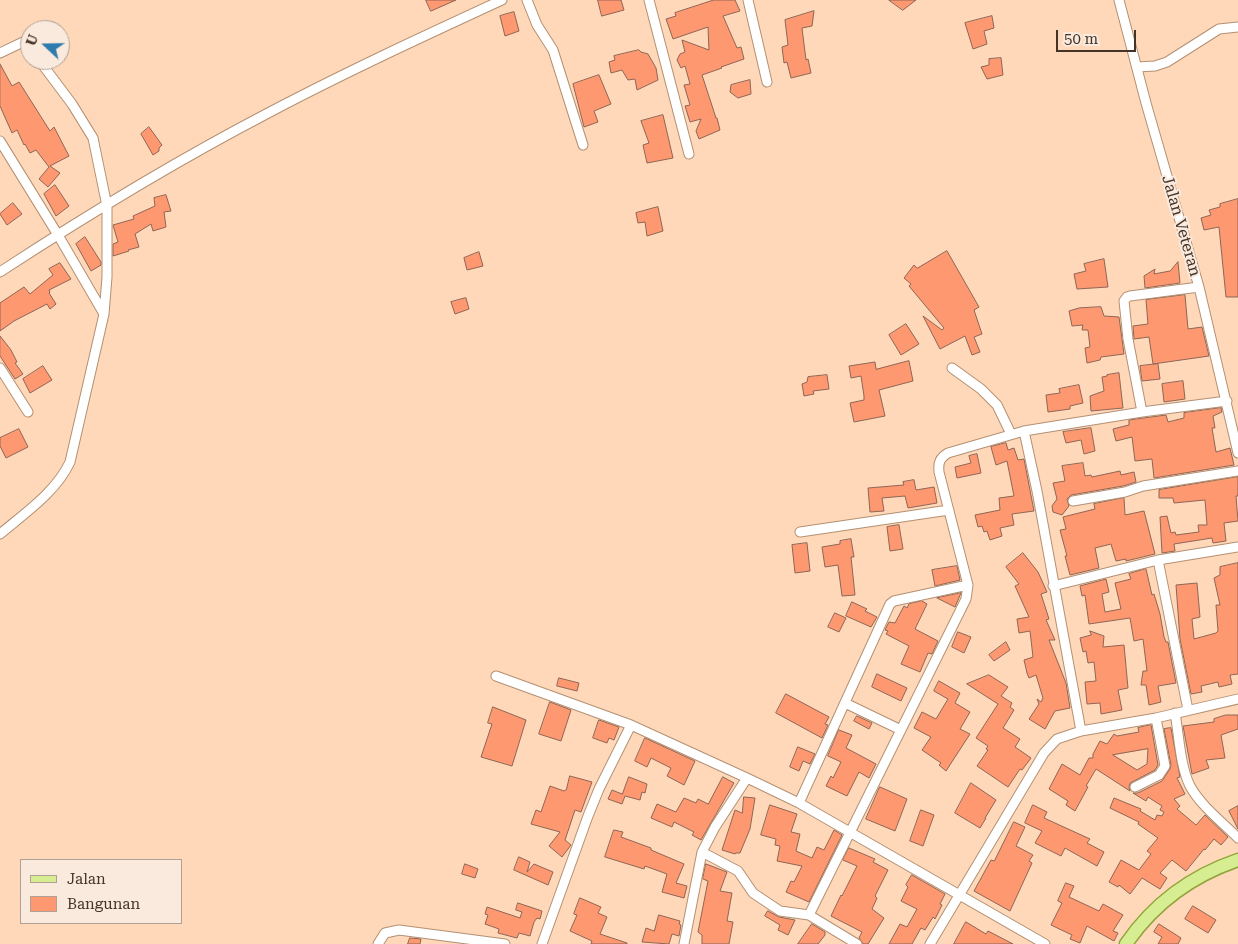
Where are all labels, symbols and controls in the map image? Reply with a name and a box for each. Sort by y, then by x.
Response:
north arrow [20,20,70,70]
scale bar [1058,20,1138,52]
text: 50 m [1064,30,1098,48]
text: U [23,32,41,48]
street label: Jalan Veteran [1157,173,1205,279]
legend [20,859,182,924]
text: Jalan [67,870,106,888]
text: Bangunan [67,895,140,913]

